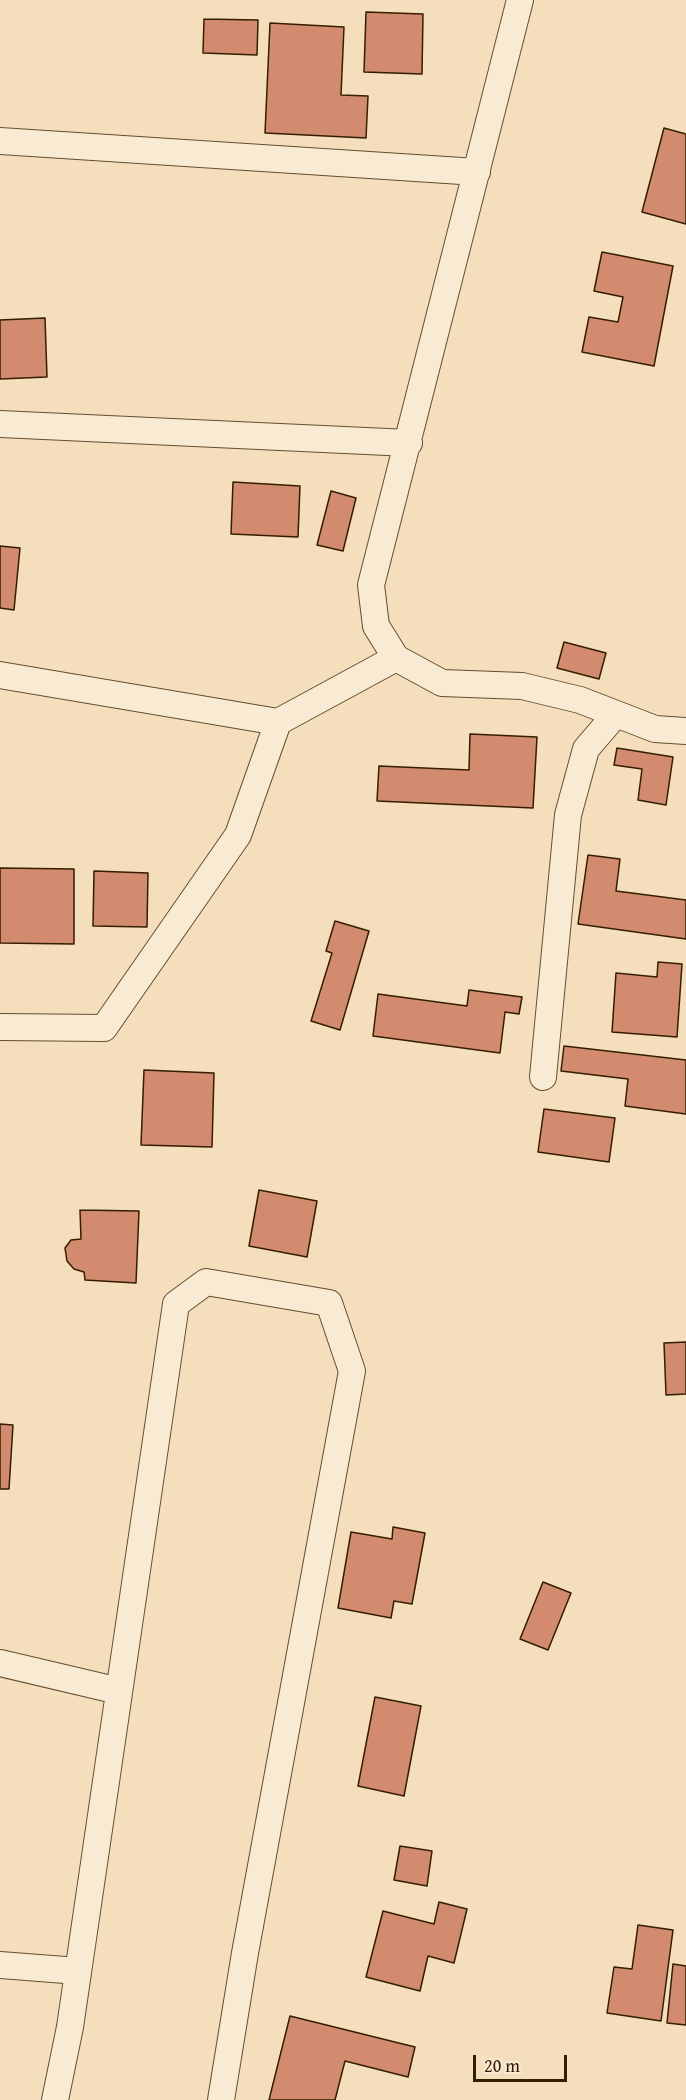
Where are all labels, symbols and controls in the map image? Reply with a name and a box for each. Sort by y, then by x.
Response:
scale bar [476,2043,570,2081]
text: 20 m [484,2052,520,2079]

